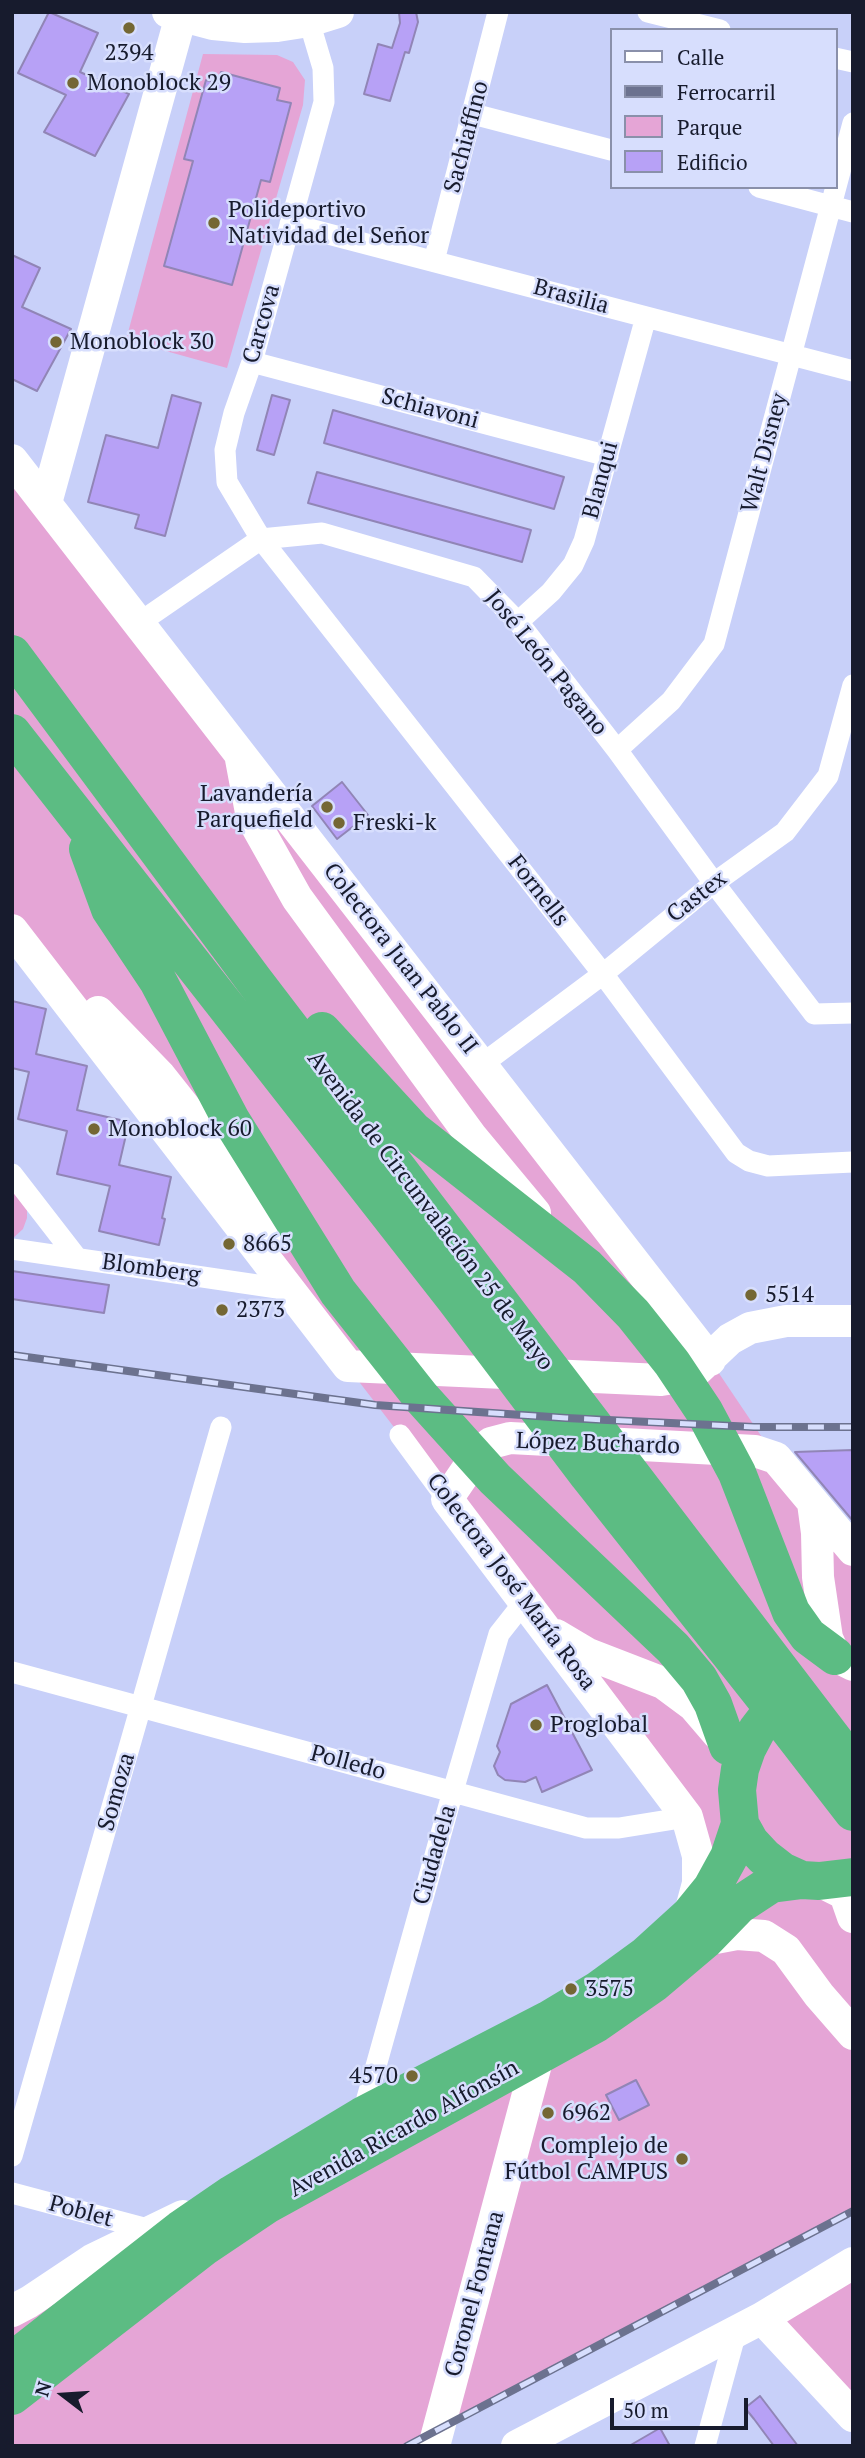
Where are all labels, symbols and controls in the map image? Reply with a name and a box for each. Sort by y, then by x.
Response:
marker: 2394 [121,20,137,36]
legend [610,28,837,189]
place label: 2394 [104,39,154,67]
text: Calle [677,43,724,71]
place label: Monoblock 29 [87,69,231,97]
marker: Monoblock 29 [65,75,81,91]
street label: Sachiaffino [439,78,495,196]
text: Ferrocarril [677,78,776,106]
text: Parque [677,113,742,141]
text: Edificio [677,148,748,176]
place label: Polideportivo Natividad del Señor [228,196,429,250]
marker: Polideportivo Natividad del Señor [206,215,222,231]
street label: Brasilia [530,274,612,320]
street label: Carcova [238,281,286,367]
place label: Monoblock 30 [70,328,214,356]
marker: Monoblock 30 [48,334,64,350]
street label: Schiavoni [378,383,482,435]
street label: Walt Disney [736,390,794,516]
street label: Blanqui [577,438,625,522]
street label: José León Pagano [479,585,613,741]
place label: Lavandería Parquefield [196,780,313,834]
marker: Lavandería Parquefield [319,799,335,815]
place label: Freski-k [353,809,436,837]
marker: Freski-k [331,815,347,831]
street label: Fornells [502,850,574,932]
street label: Colectora Juan Pablo II [317,858,483,1060]
street label: Castex [662,865,732,929]
street label: Avenida de Circunvalación 25 de Mayo [301,1046,559,1376]
place label: Monoblock 60 [108,1115,252,1143]
marker: Monoblock 60 [86,1121,102,1137]
place label: 8665 [243,1230,292,1258]
marker: 8665 [221,1236,237,1252]
street label: Blomberg [100,1248,202,1290]
place label: 5514 [765,1281,814,1309]
marker: 5514 [743,1287,759,1303]
place label: 2373 [236,1296,285,1324]
marker: 2373 [214,1302,230,1318]
street label: López Buchardo [516,1427,680,1461]
street label: Colectora José María Rosa [420,1468,602,1696]
place label: Proglobal [550,1711,648,1739]
marker: Proglobal [528,1717,544,1733]
street label: Polledo [307,1740,389,1786]
street label: Somoza [93,1750,141,1834]
street label: Ciudadela [408,1802,462,1908]
place label: 3575 [585,1975,634,2003]
marker: 3575 [563,1981,579,1997]
street label: Avenida Ricardo Alfonsín [284,2054,524,2204]
place label: 4570 [349,2062,398,2090]
marker: 4570 [404,2068,420,2084]
place label: 6962 [562,2099,611,2127]
marker: 6962 [540,2105,556,2121]
place label: Complejo de Fútbol CAMPUS [505,2132,668,2186]
marker: Complejo de Fútbol CAMPUS [674,2151,690,2167]
street label: Poblet [46,2190,116,2234]
street label: Coronel Fontana [440,2208,510,2380]
north arrow [28,2360,98,2430]
text: N [28,2378,56,2399]
scale bar [613,2384,751,2428]
text: 50 m [623,2396,669,2424]

